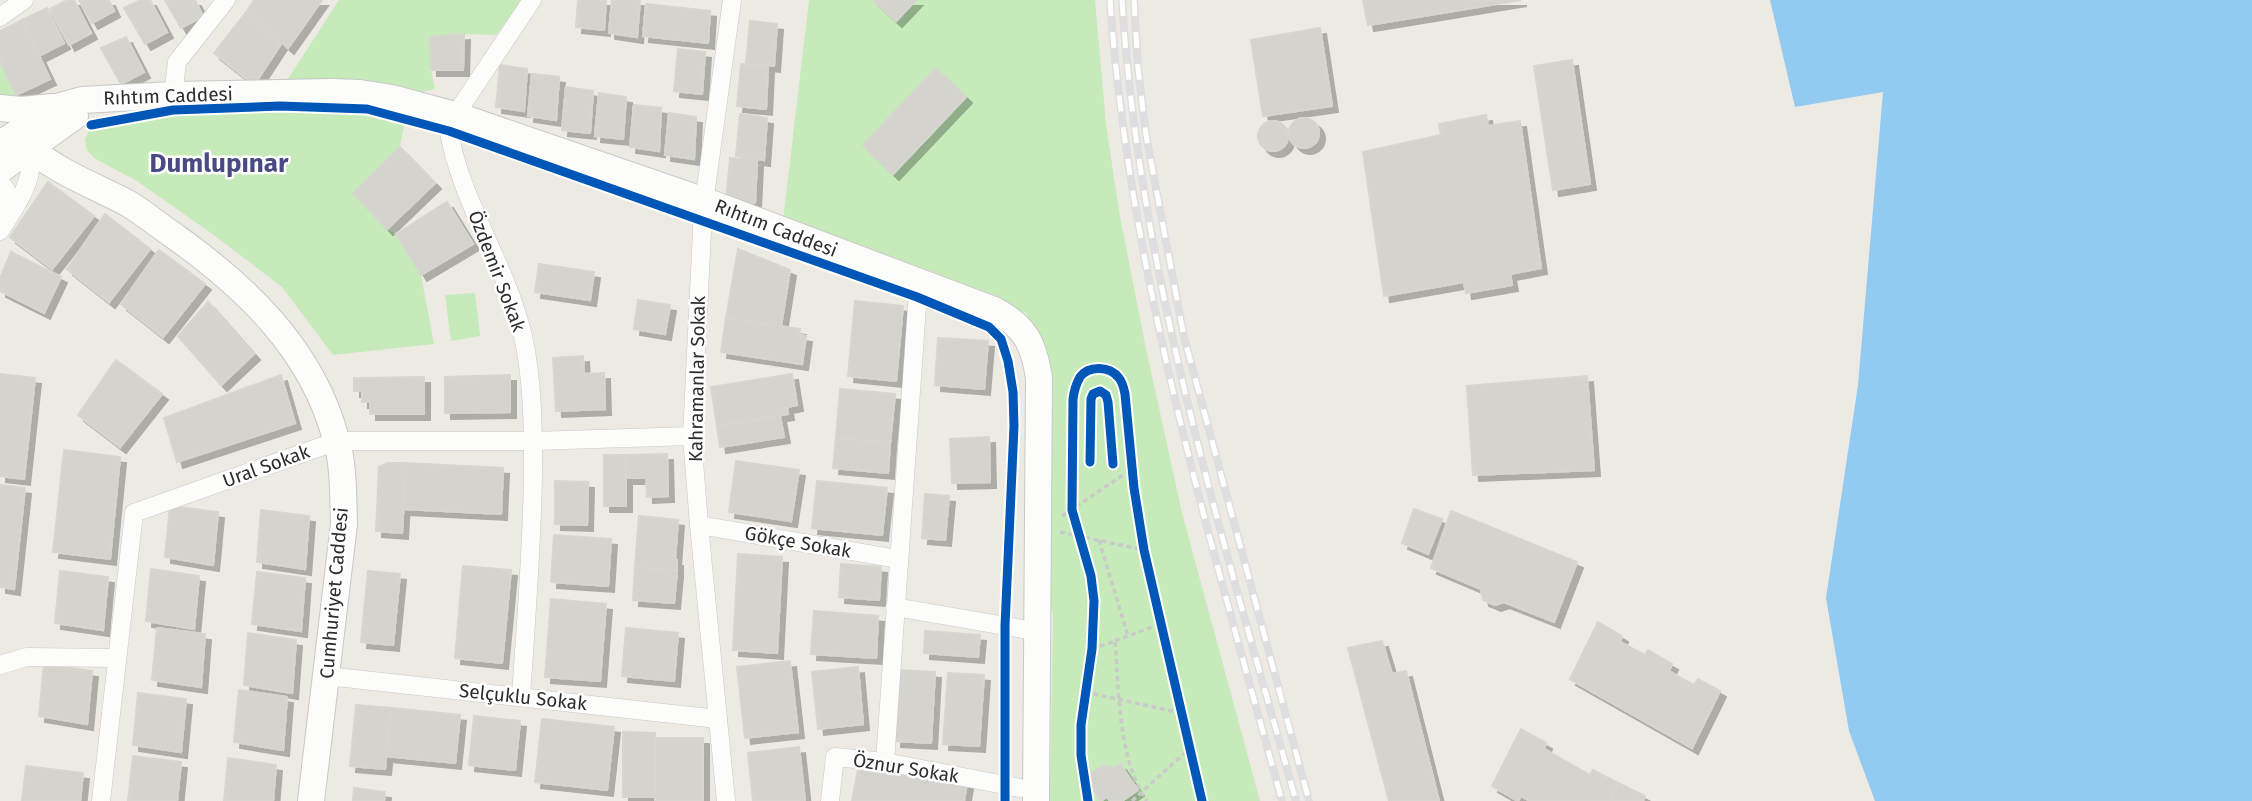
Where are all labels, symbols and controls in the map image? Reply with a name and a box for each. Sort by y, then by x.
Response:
street label: Rıhtım Caddesi [103,82,233,110]
district label: Dumlupınar [150,148,289,179]
street label: Rıhtım Caddesi [711,194,841,262]
street label: Özdemir Sokak [463,207,531,335]
street label: Kahramanlar Sokak [684,295,710,462]
street label: Ural Sokak [219,440,313,492]
street label: Cumhuriyet Caddesi [315,506,353,680]
street label: Gökçe Sokak [743,521,853,563]
street label: Selçuklu Sokak [458,679,588,715]
street label: Öznur Sokak [851,748,961,788]

